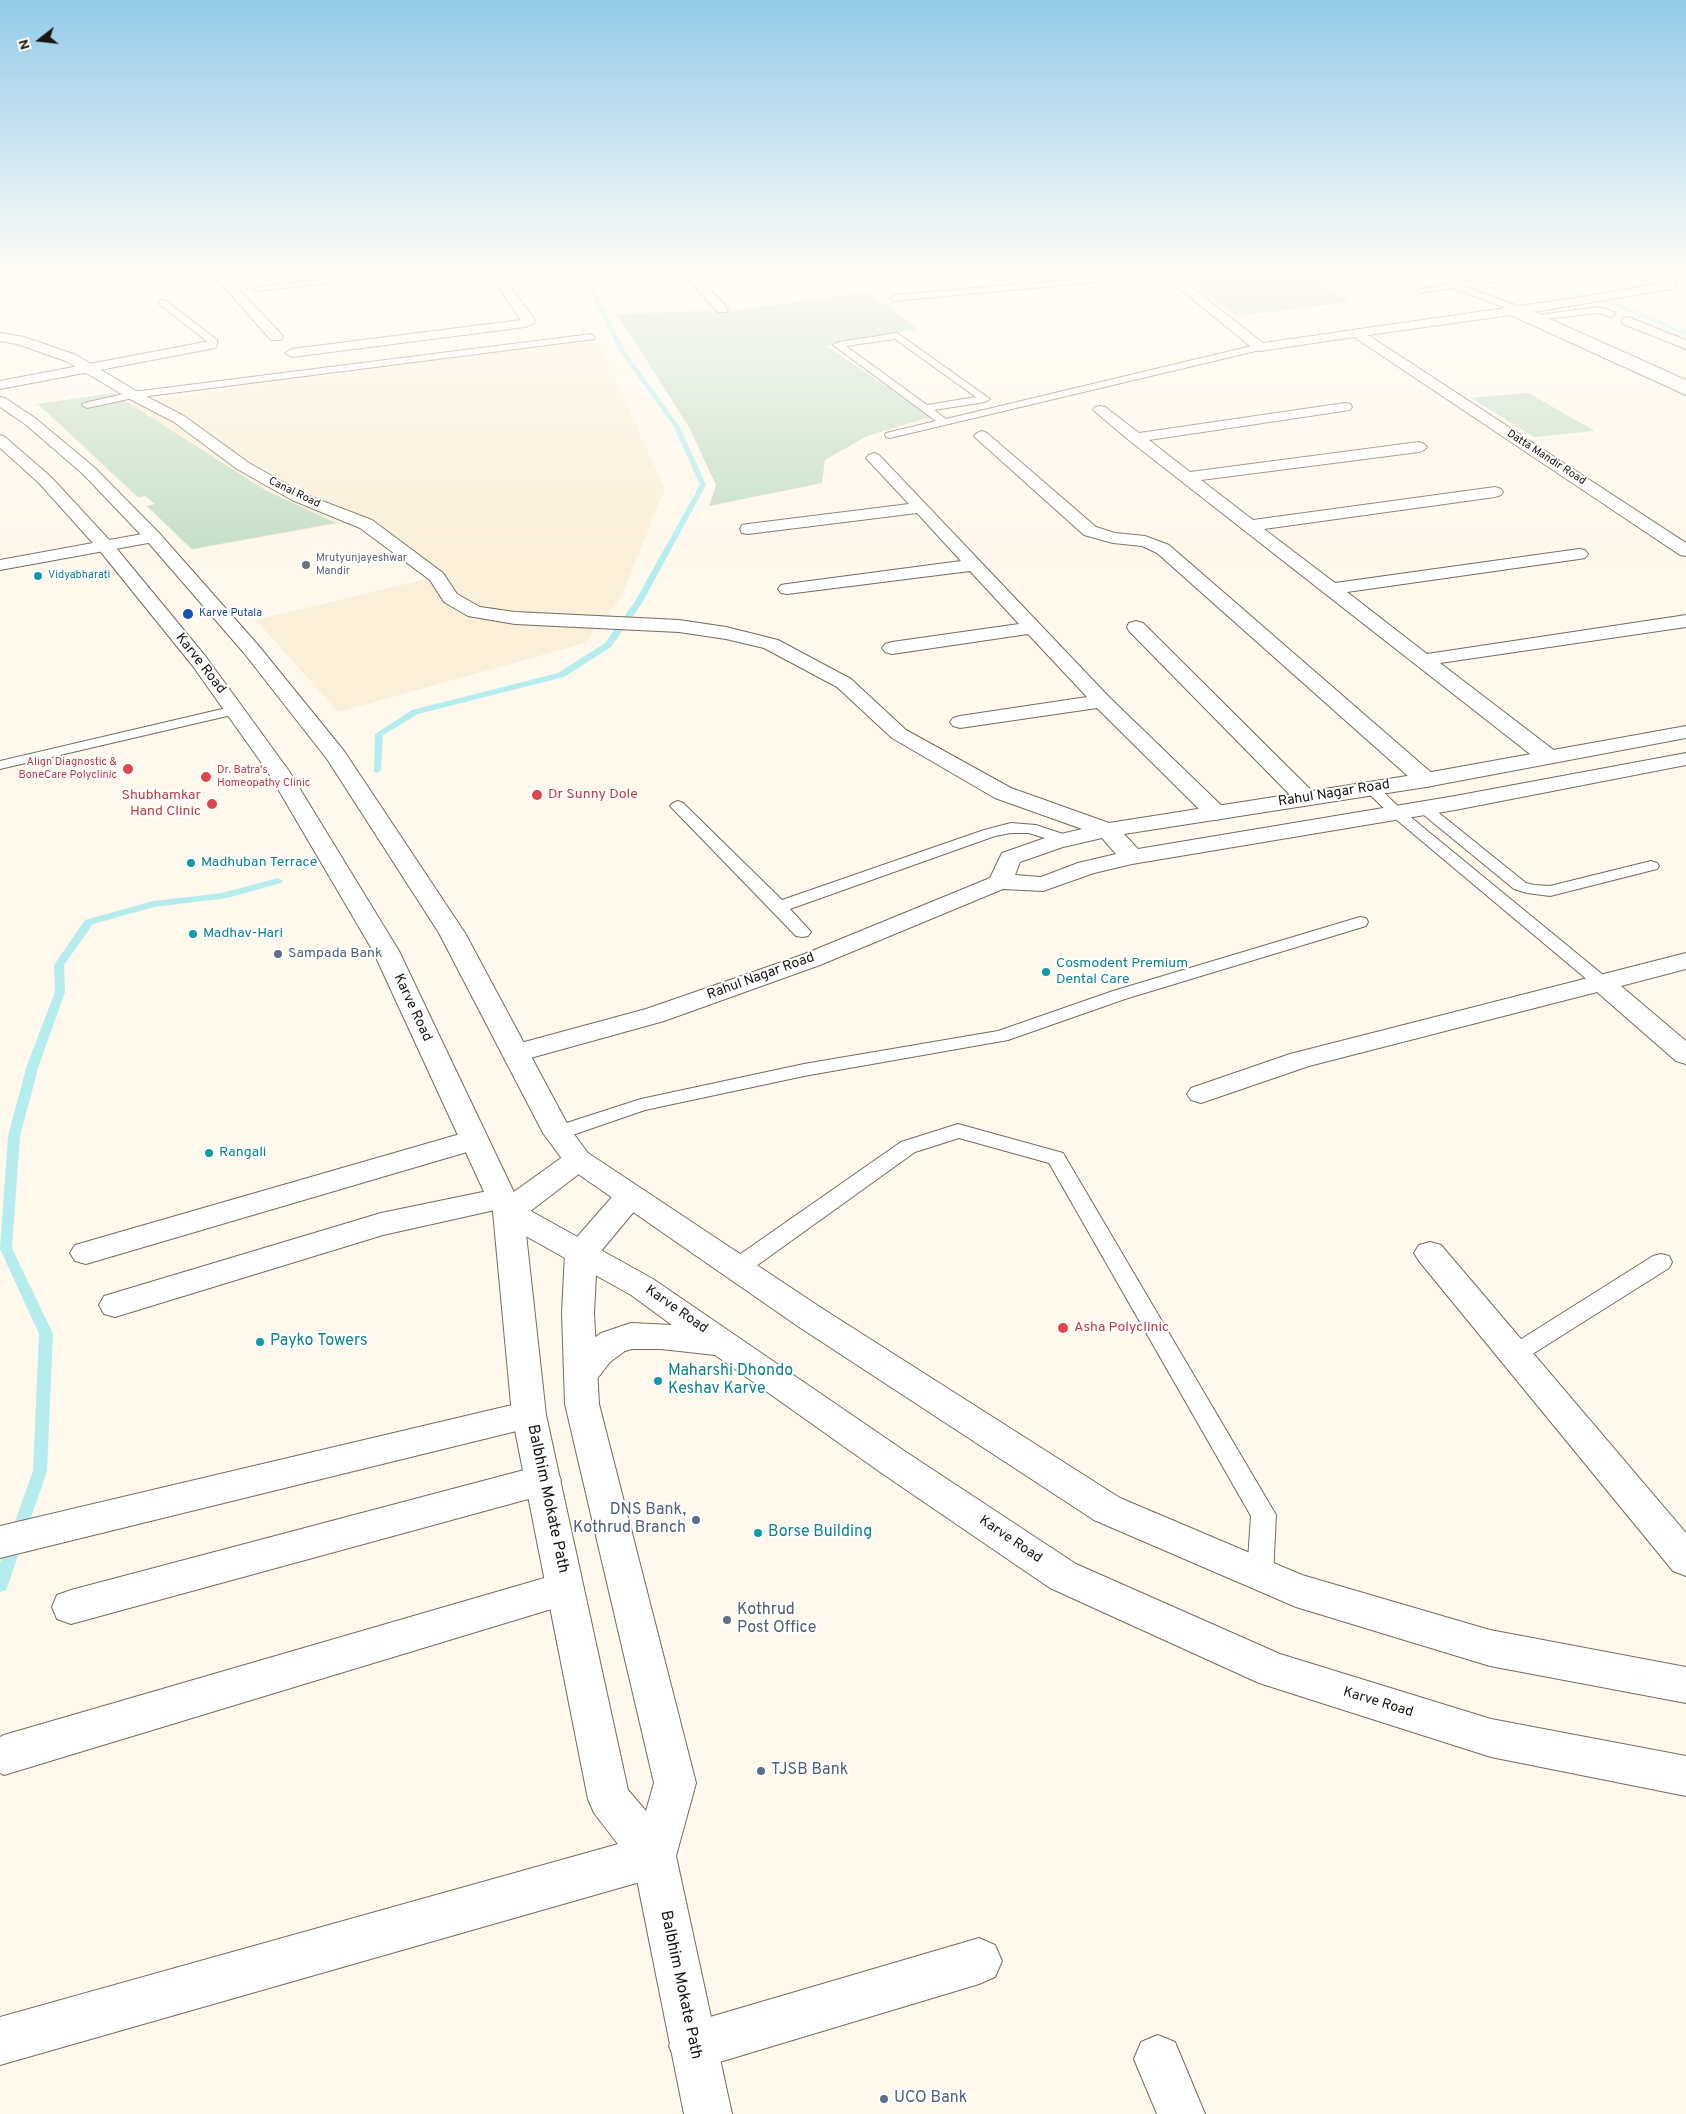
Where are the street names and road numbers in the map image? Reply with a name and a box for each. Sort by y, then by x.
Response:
street label: Datta Mandir Road [1504,428,1588,488]
street label: Canal Road [266,475,322,511]
street label: Karve Road [171,630,229,698]
street label: Rahul Nagar Road [1277,777,1391,811]
street label: Rahul Nagar Road [705,950,817,1004]
street label: Karve Road [389,972,435,1044]
street label: Karve Road [641,1282,711,1338]
street label: Balbhim Mokate Path [522,1423,572,1575]
street label: Karve Road [975,1513,1045,1567]
street label: Karve Road [1341,1684,1415,1722]
street label: Balbhim Mokate Path [655,1909,705,2061]

